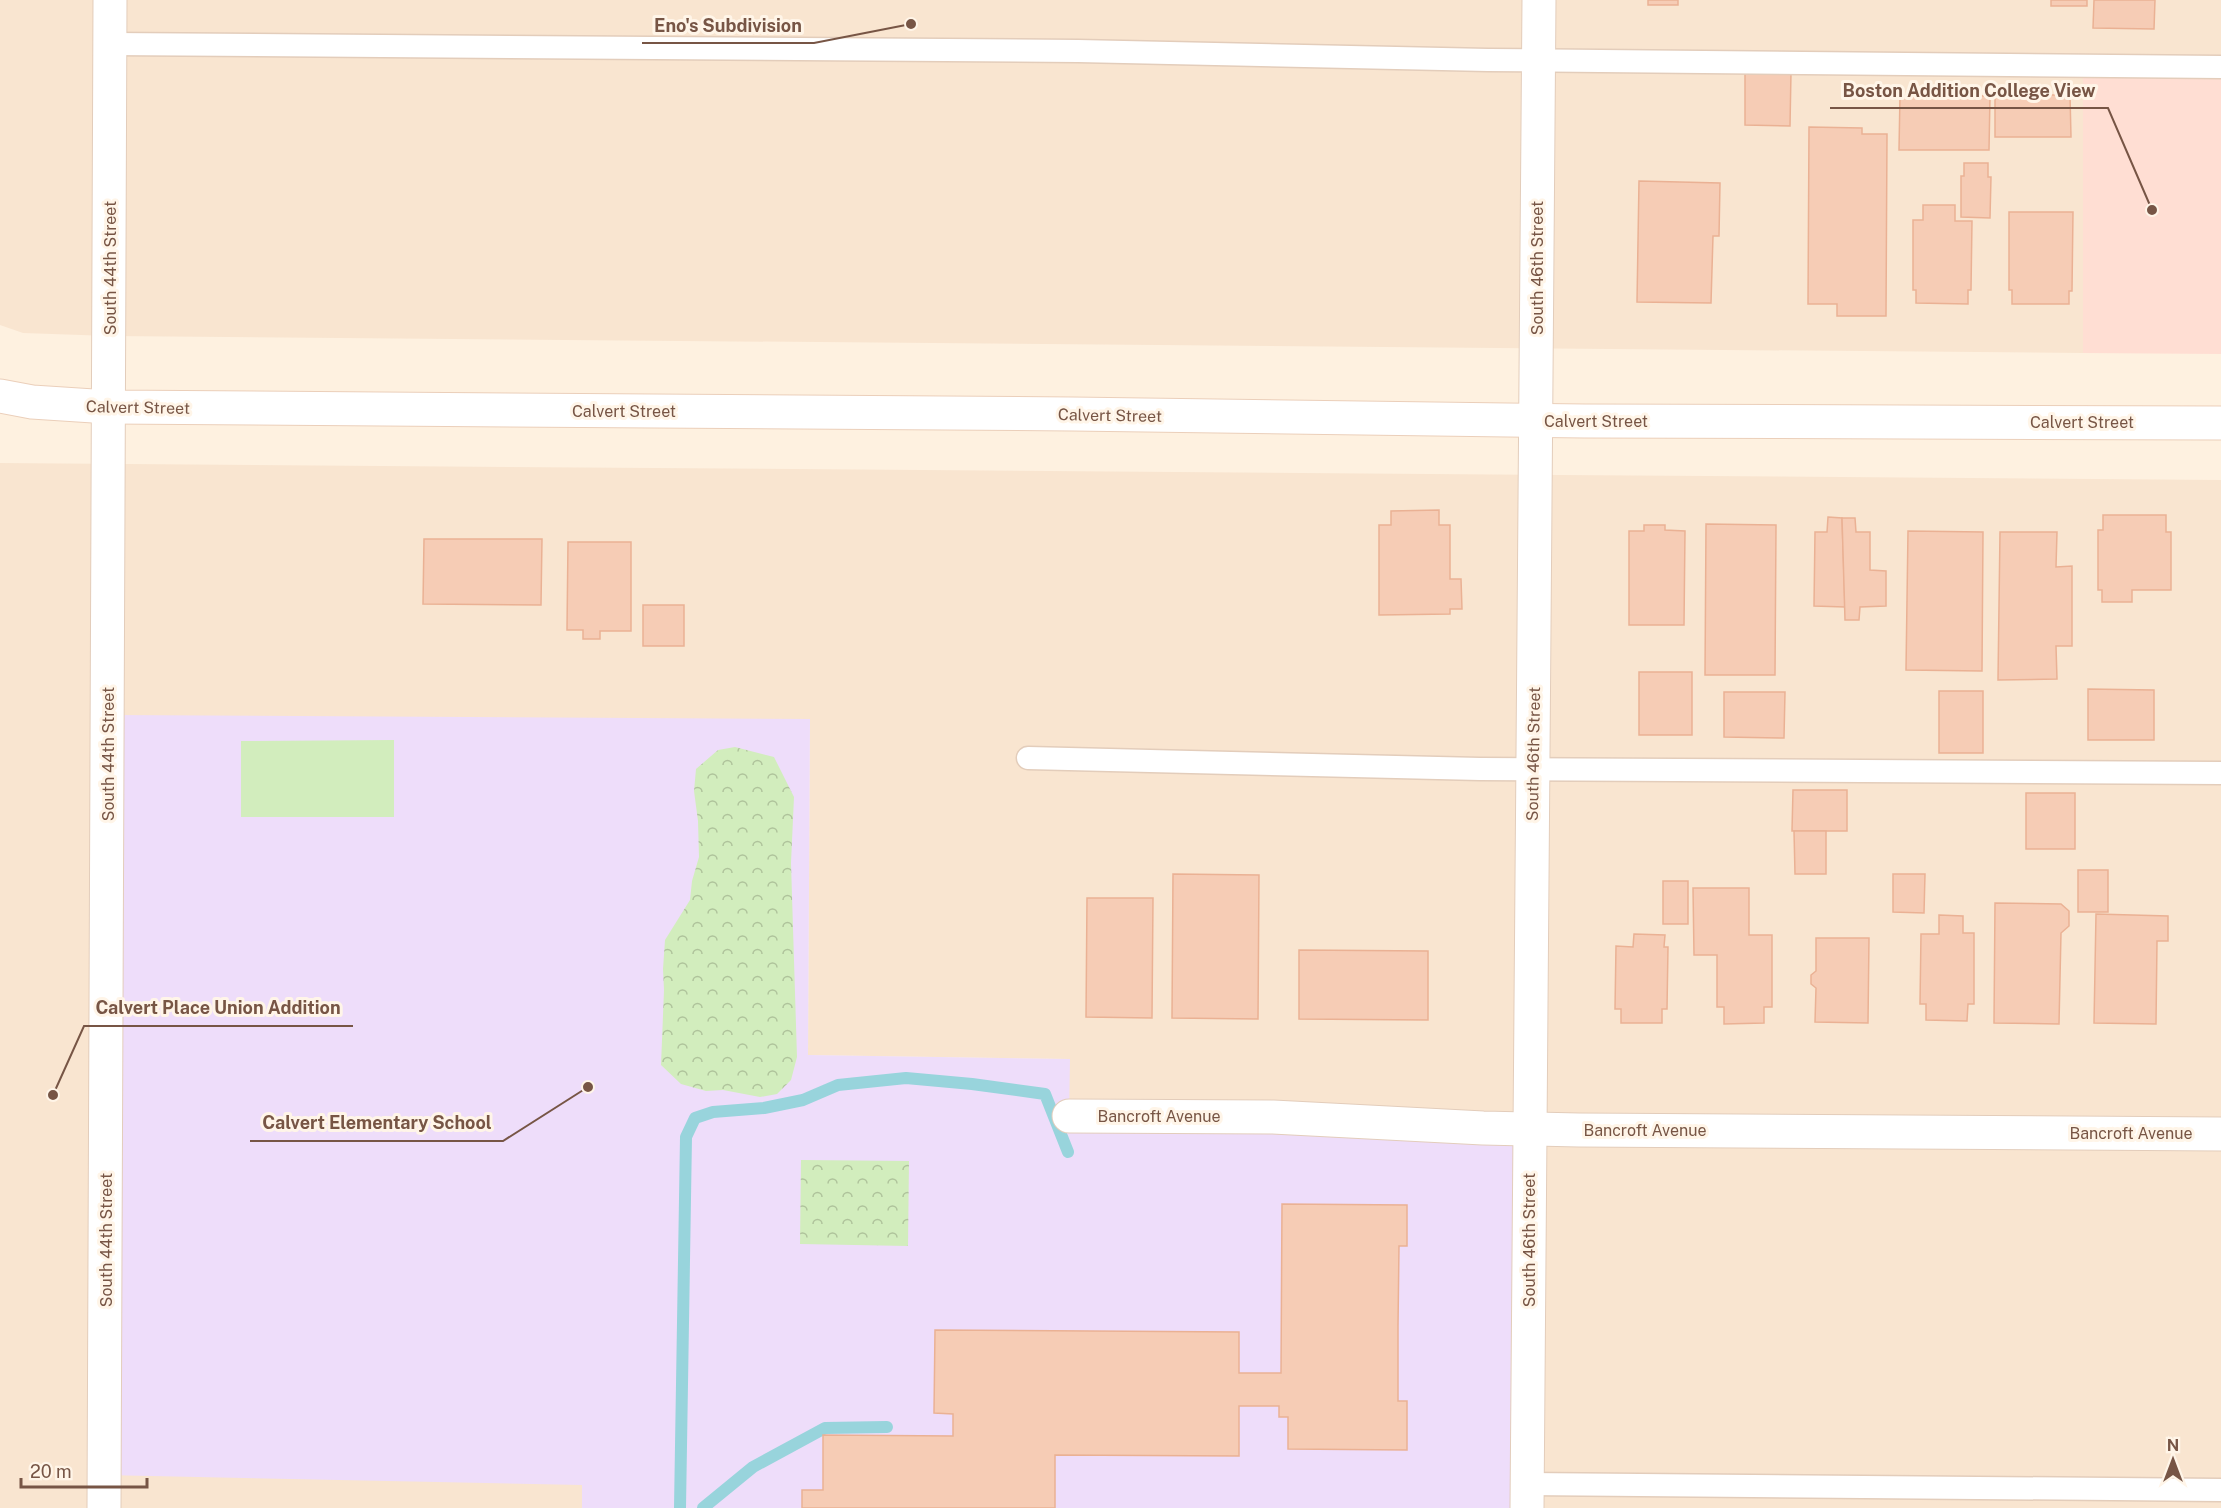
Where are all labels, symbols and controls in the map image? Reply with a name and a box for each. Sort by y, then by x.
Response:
callout: Eno's Subdivision [642,7,814,43]
text: Eno's Subdivision [654,15,802,36]
callout: Boston Addition College View [1830,72,2108,108]
text: Boston Addition College View [1843,80,2096,101]
street label: South 44th Street [101,201,120,335]
street label: South 46th Street [1528,201,1547,335]
street label: Calvert Street [86,397,190,418]
street label: Calvert Street [572,402,676,421]
street label: Calvert Street [1058,405,1162,426]
street label: Calvert Street [1544,412,1648,431]
street label: Calvert Street [2030,413,2134,432]
street label: South 44th Street [99,687,118,821]
street label: South 46th Street [1523,687,1544,821]
callout: Calvert Place Union Addition [84,990,353,1026]
text: Calvert Place Union Addition [95,997,341,1018]
callout: Calvert Elementary School [250,1105,503,1141]
street label: Bancroft Avenue [1097,1107,1221,1126]
text: Calvert Elementary School [262,1112,492,1133]
street label: Bancroft Avenue [1583,1121,1707,1140]
street label: Bancroft Avenue [2069,1124,2193,1143]
street label: South 44th Street [97,1173,116,1307]
street label: South 46th Street [1520,1173,1539,1307]
north arrow [2143,1430,2203,1490]
text: N [2167,1436,2179,1455]
scale bar [21,1451,147,1489]
text: 20 m [30,1461,72,1482]

